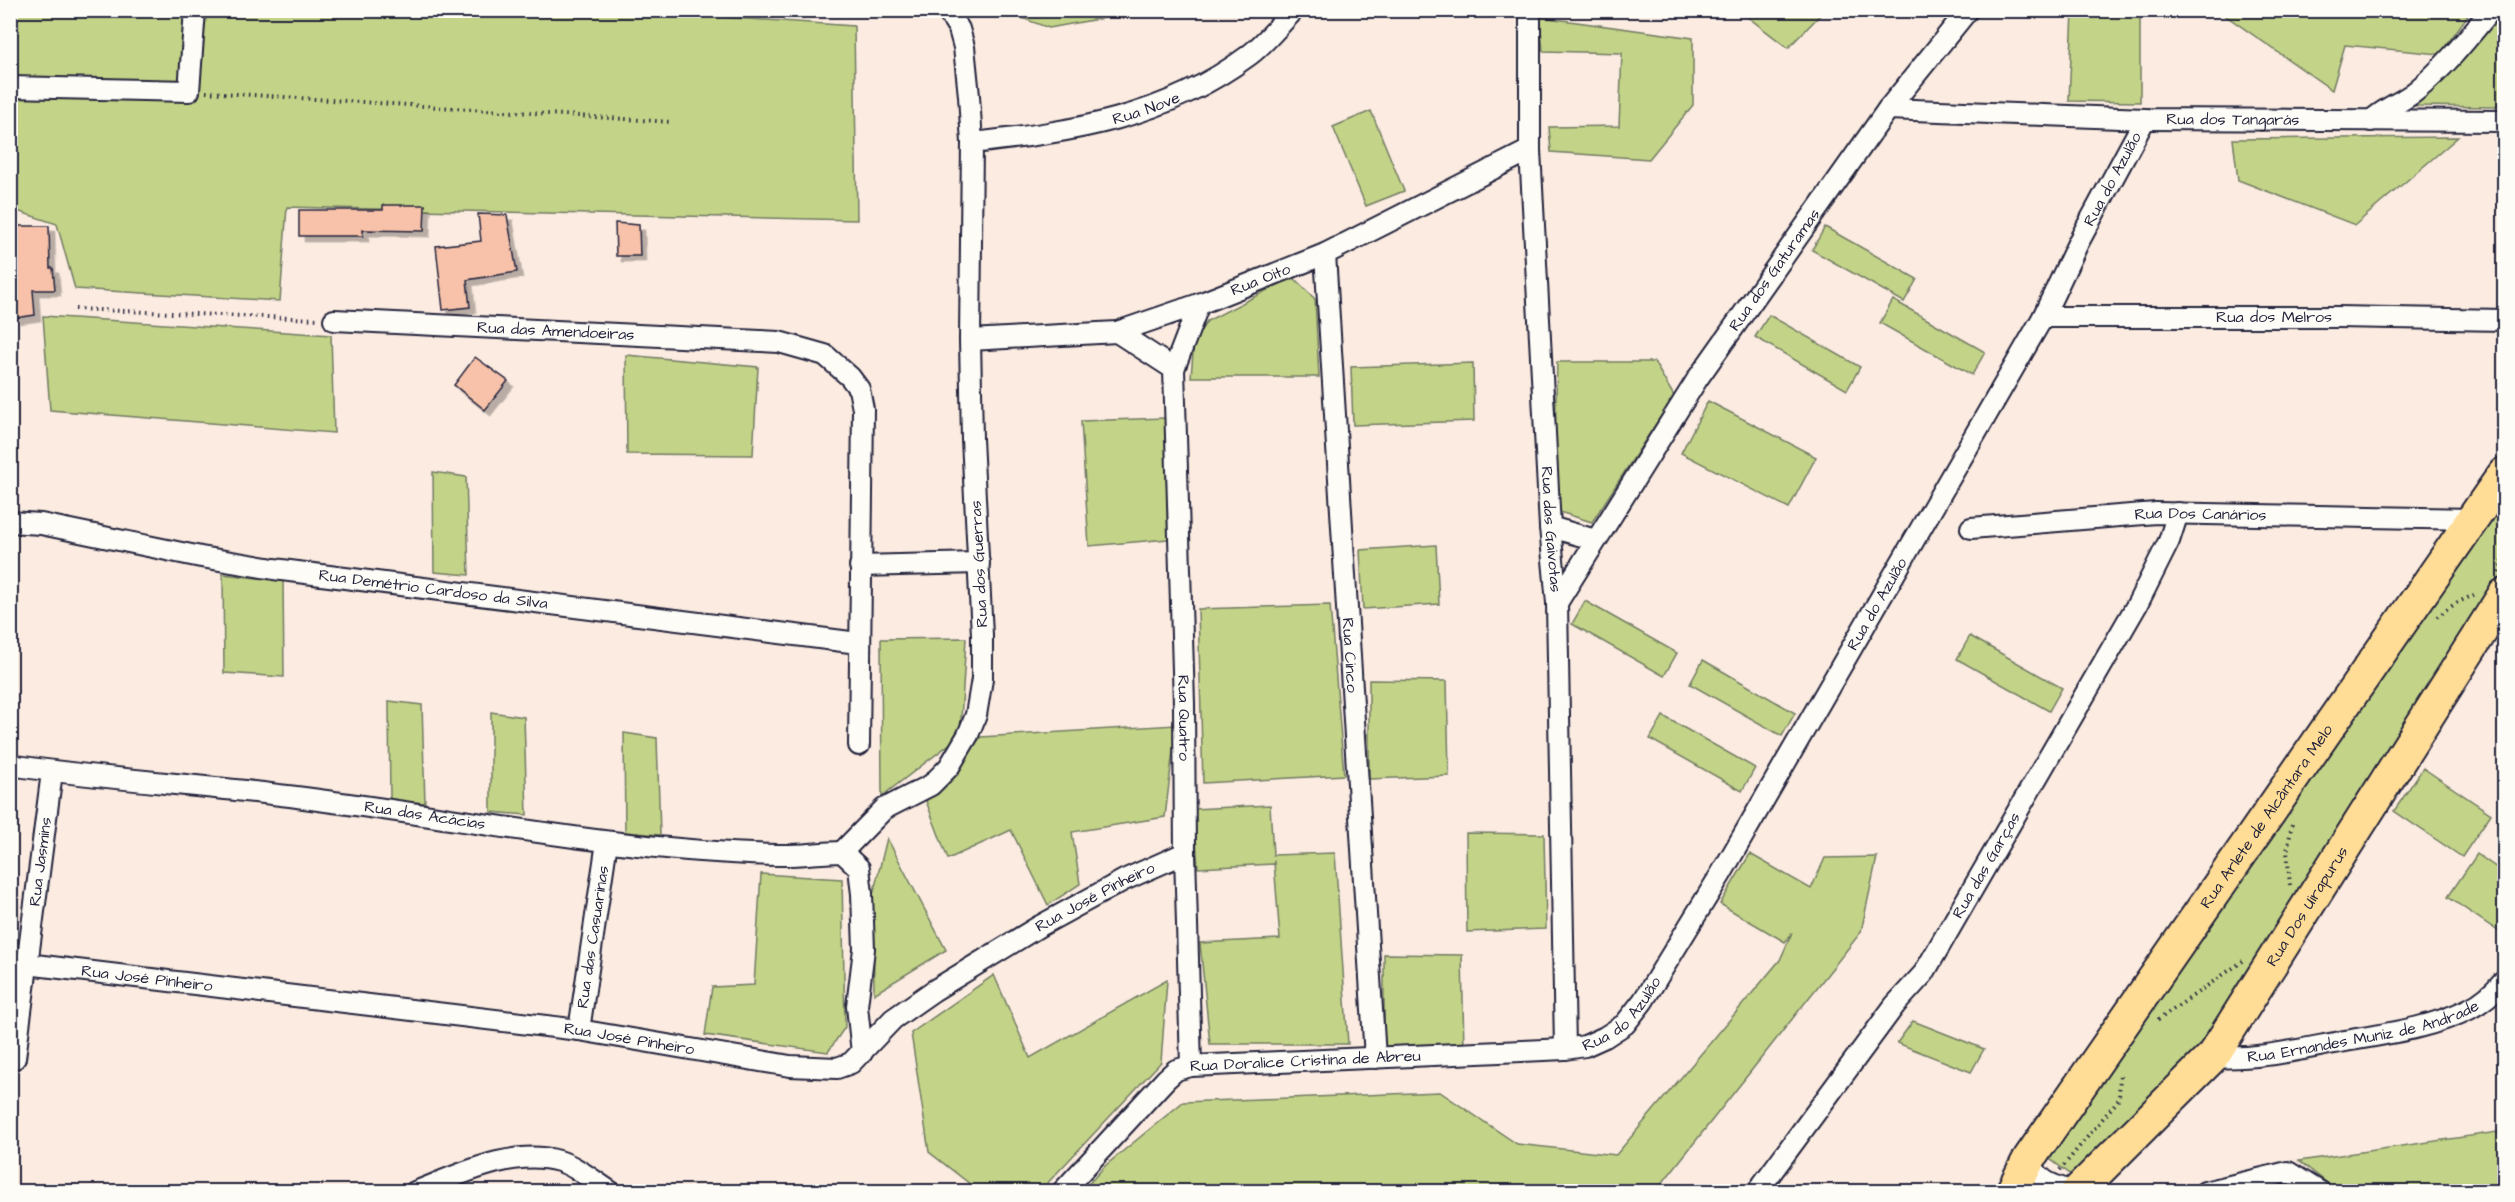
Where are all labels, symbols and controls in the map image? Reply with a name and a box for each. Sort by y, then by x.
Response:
street label: Rua Nove [1110,86,1184,130]
street label: Rua dos Tangarás [2166,108,2299,132]
street label: Rua do Azulão [2078,128,2147,230]
street label: Rua dos Gaturamas [1724,204,1825,335]
street label: Rua Oito [1227,258,1294,301]
street label: Rua dos Melros [2216,306,2332,328]
street label: Rua das Amendoeiras [477,316,635,346]
street label: Rua das Gaivotas [1536,466,1567,593]
street label: Rua dos Guerras [965,500,993,628]
street label: Rua Dos Canários [2134,502,2266,526]
street label: Rua do Azulão [1842,554,1913,654]
street label: Rua Demétrio Cardoso da Silva [318,564,549,615]
street label: Rua Cinco [1337,617,1363,693]
street label: Rua Quatro [1172,675,1195,761]
street label: Rua Arlete de Alcântara Melo [2195,720,2338,913]
street label: Rua das Acácias [363,795,487,835]
street label: Rua das Garças [1947,808,2026,922]
street label: Rua Jasmins [24,816,57,907]
street label: Rua Dos Uirapurus [2261,842,2353,971]
street label: Rua José Pinheiro [1031,857,1158,937]
street label: Rua das Casuarinas [571,864,614,1010]
street label: Rua José Pinheiro [80,960,214,997]
street label: Rua do Azulão [1579,973,1666,1057]
street label: Rua Ernandes Muniz de Andrade [2246,995,2483,1068]
street label: Rua José Pinheiro [563,1017,696,1061]
street label: Rua Doralice Cristina de Abreu [1190,1045,1421,1077]

